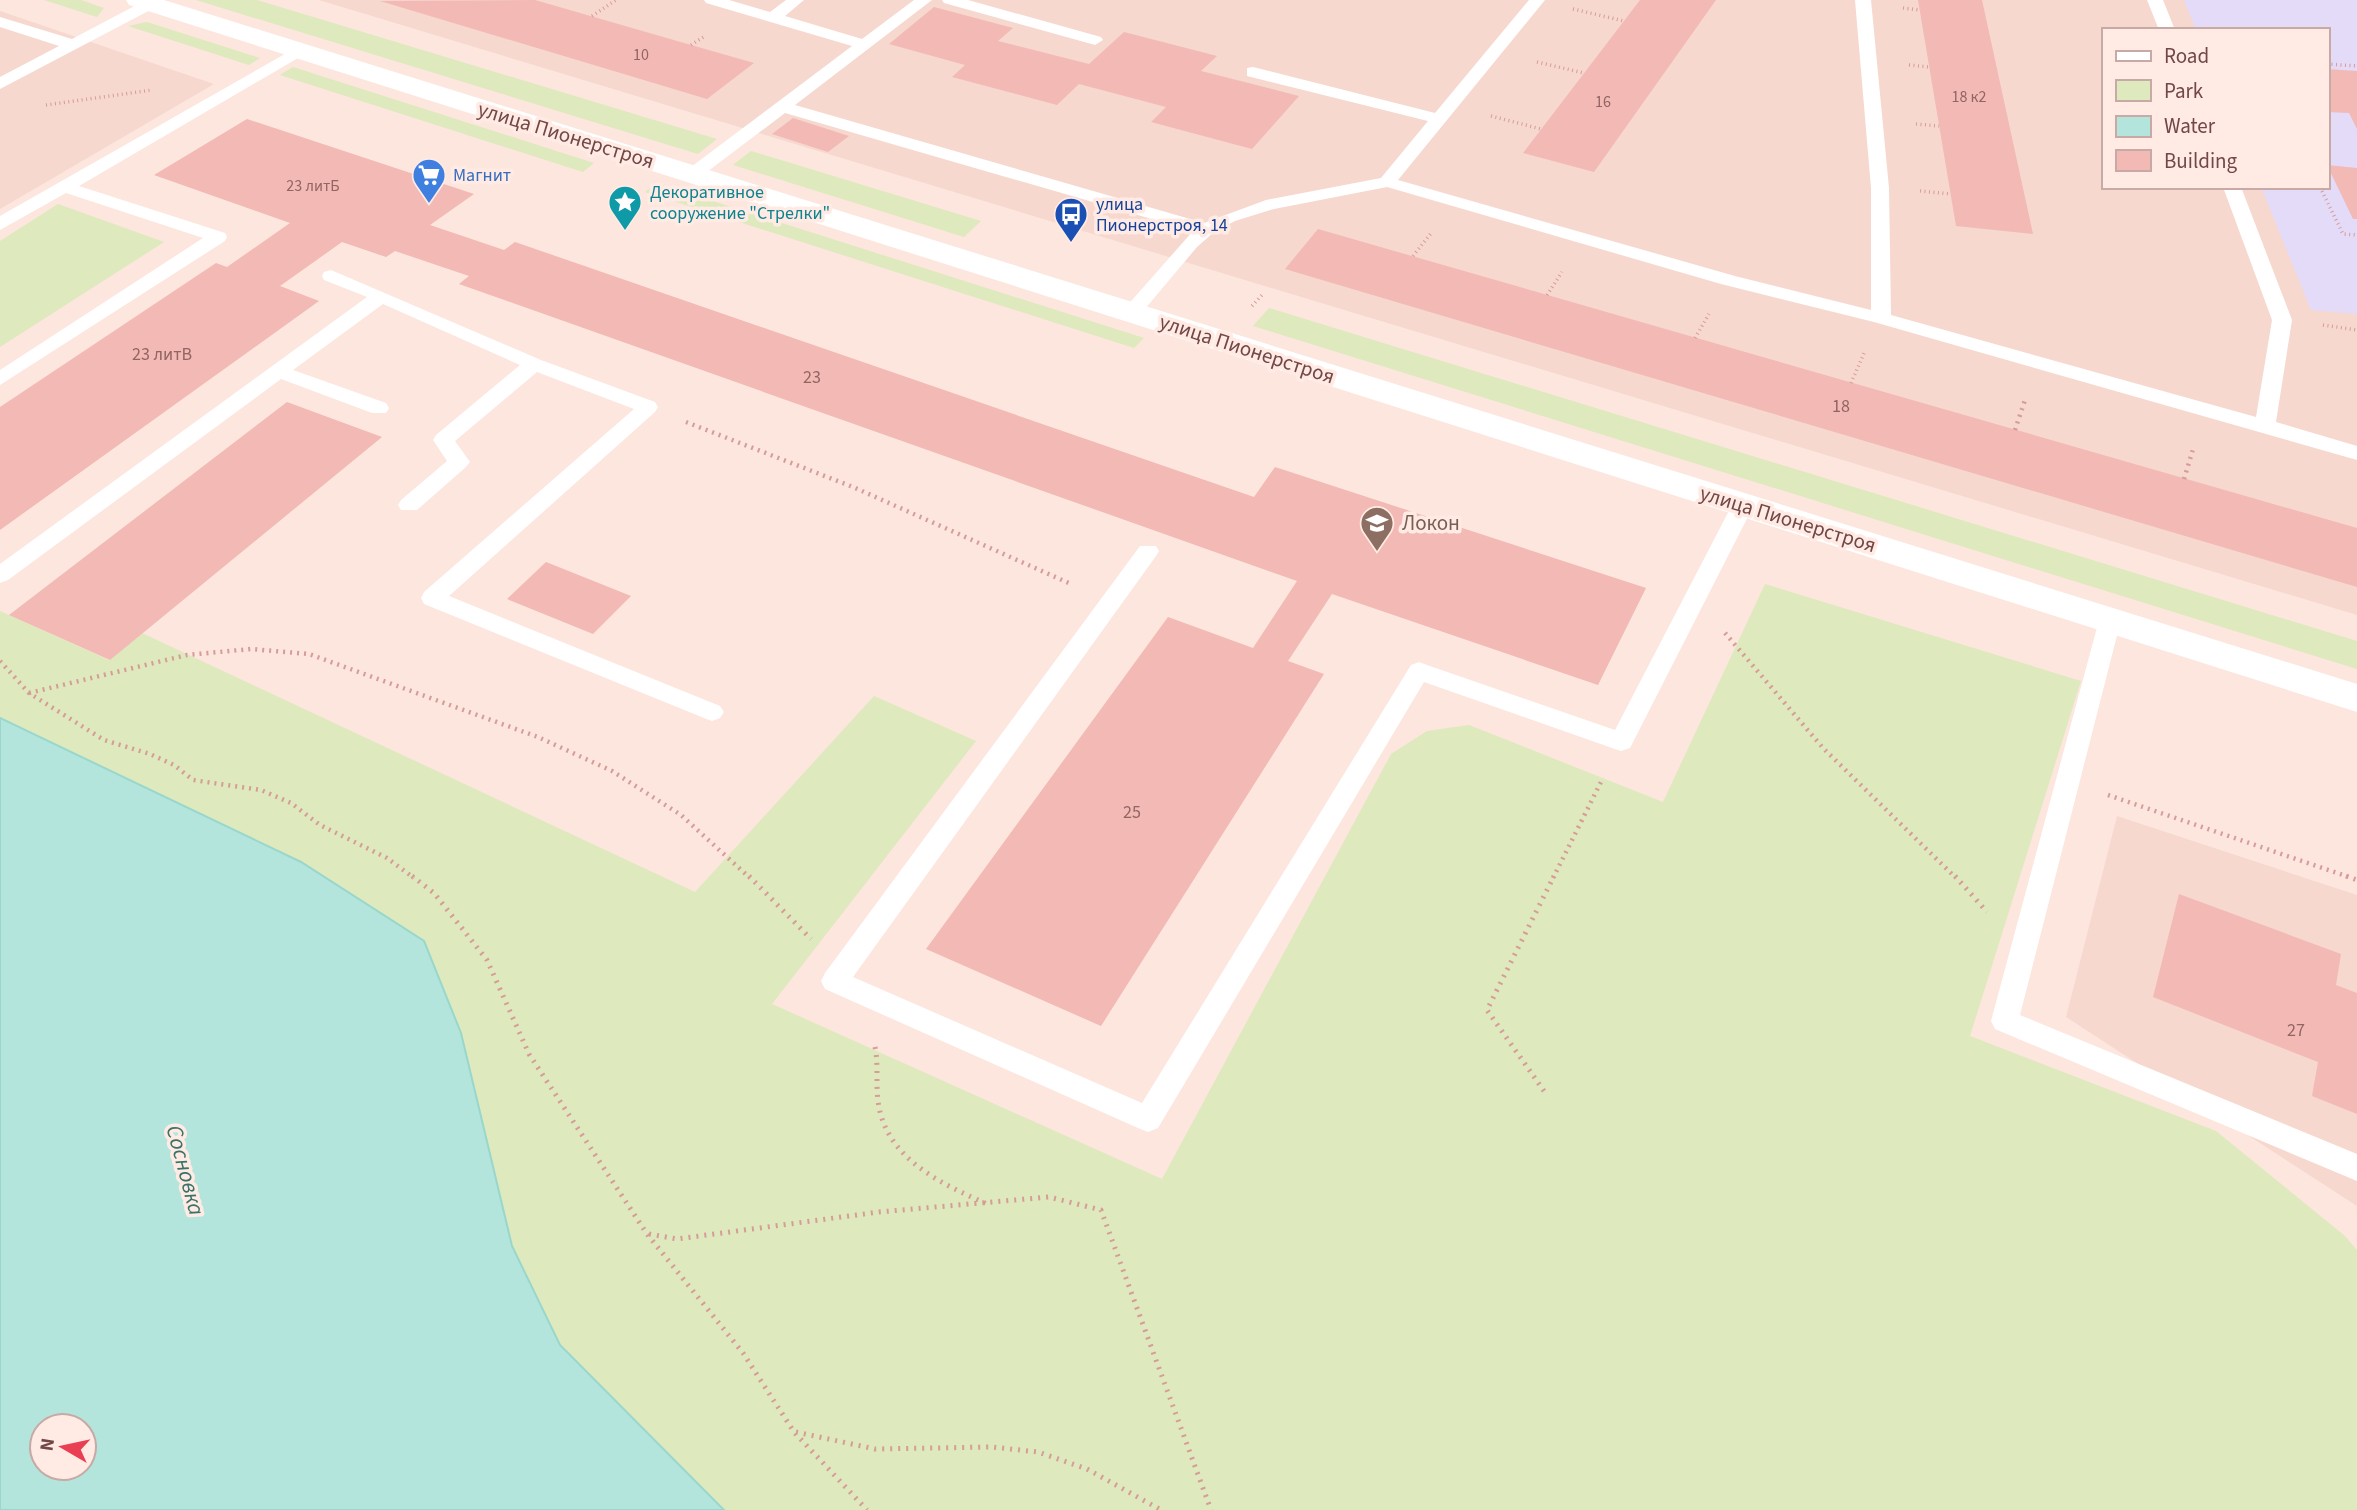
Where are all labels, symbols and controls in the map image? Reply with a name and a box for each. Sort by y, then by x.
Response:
legend [2102,28,2329,189]
text: Road [2164,41,2209,71]
house number: 10 [633,44,649,66]
text: Park [2164,76,2204,106]
house number: 18 к2 [1952,86,1987,108]
house number: 16 [1595,91,1611,113]
street label: улица Пионерстроя [474,94,658,176]
text: Water [2164,111,2216,141]
text: Building [2164,146,2238,176]
supermarket icon: Магнит [410,156,448,205]
place label: Магнит [453,163,511,188]
house number: 23 литБ [286,175,340,197]
place label: Декоративное сооружение "Стрелки" [650,180,830,226]
place icon: Декоративное сооружение "Стрелки" [606,183,644,232]
place label: улица Пионерстроя, 14 [1096,192,1228,238]
bus stop icon: улица Пионерстроя, 14 [1052,195,1090,244]
street label: улица Пионерстроя [1155,307,1339,391]
house number: 23 литВ [132,342,192,367]
house number: 23 [803,365,821,390]
house number: 18 [1832,394,1850,419]
street label: улица Пионерстроя [1696,478,1880,560]
school or university icon: Локон [1358,504,1396,553]
place label: Локон [1402,508,1460,538]
house number: 25 [1123,800,1141,825]
house number: 27 [2287,1018,2305,1043]
water label: Сосновка [158,1121,213,1219]
north arrow [28,1412,98,1482]
text: N [33,1436,62,1453]

